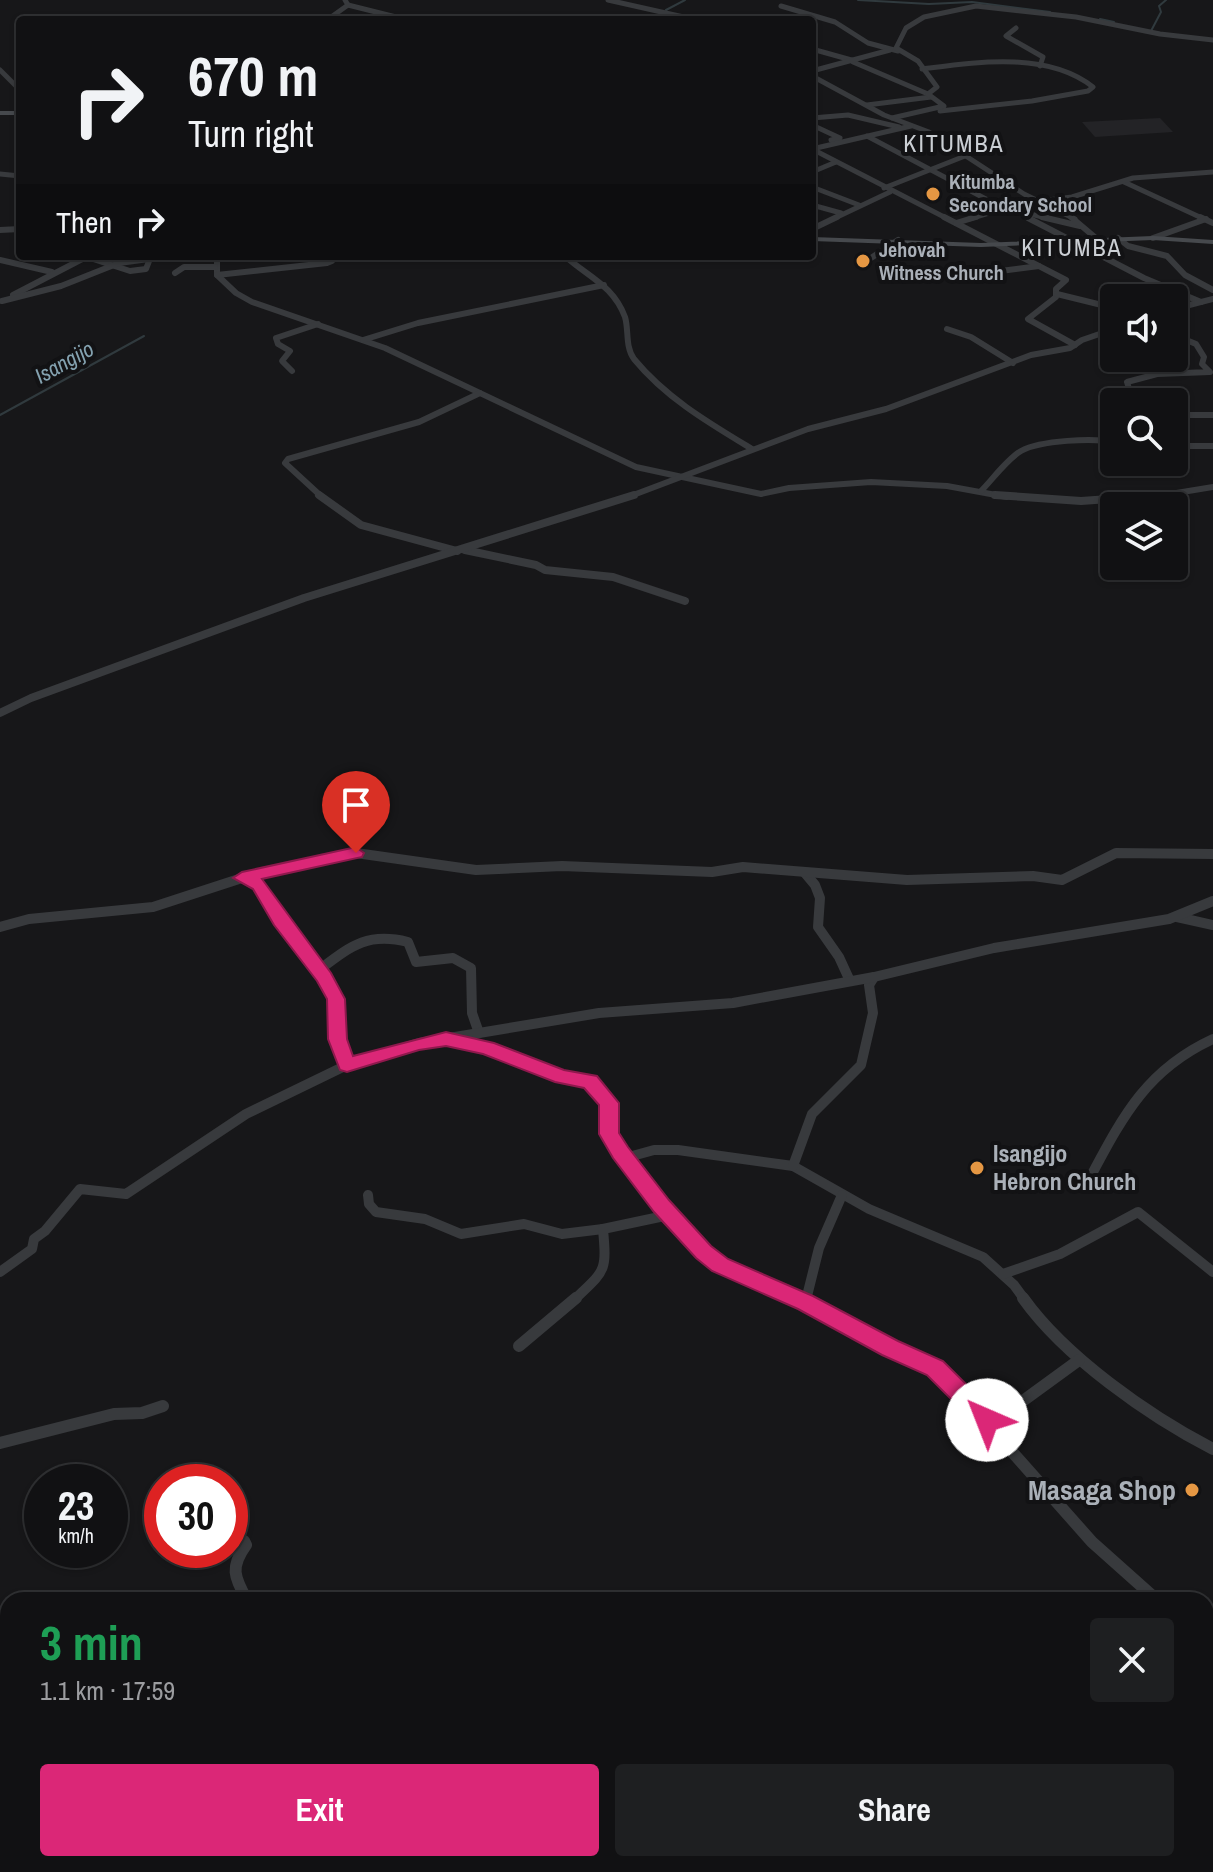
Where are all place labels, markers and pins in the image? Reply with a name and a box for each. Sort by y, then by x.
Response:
place label: Kitumba Secondary School [949,168,1092,218]
marker: Kitumba Secondary School [924,185,942,203]
place label: Jehovah Witness Church [879,236,1004,286]
marker: Jehovah Witness Church [854,252,872,270]
pin [322,771,390,853]
place label: Isangijo Hebron Church [993,1137,1136,1197]
marker: Isangijo Hebron Church [968,1159,986,1177]
place label: Masaga Shop [1028,1471,1176,1509]
marker: Masaga Shop [1183,1481,1201,1499]

